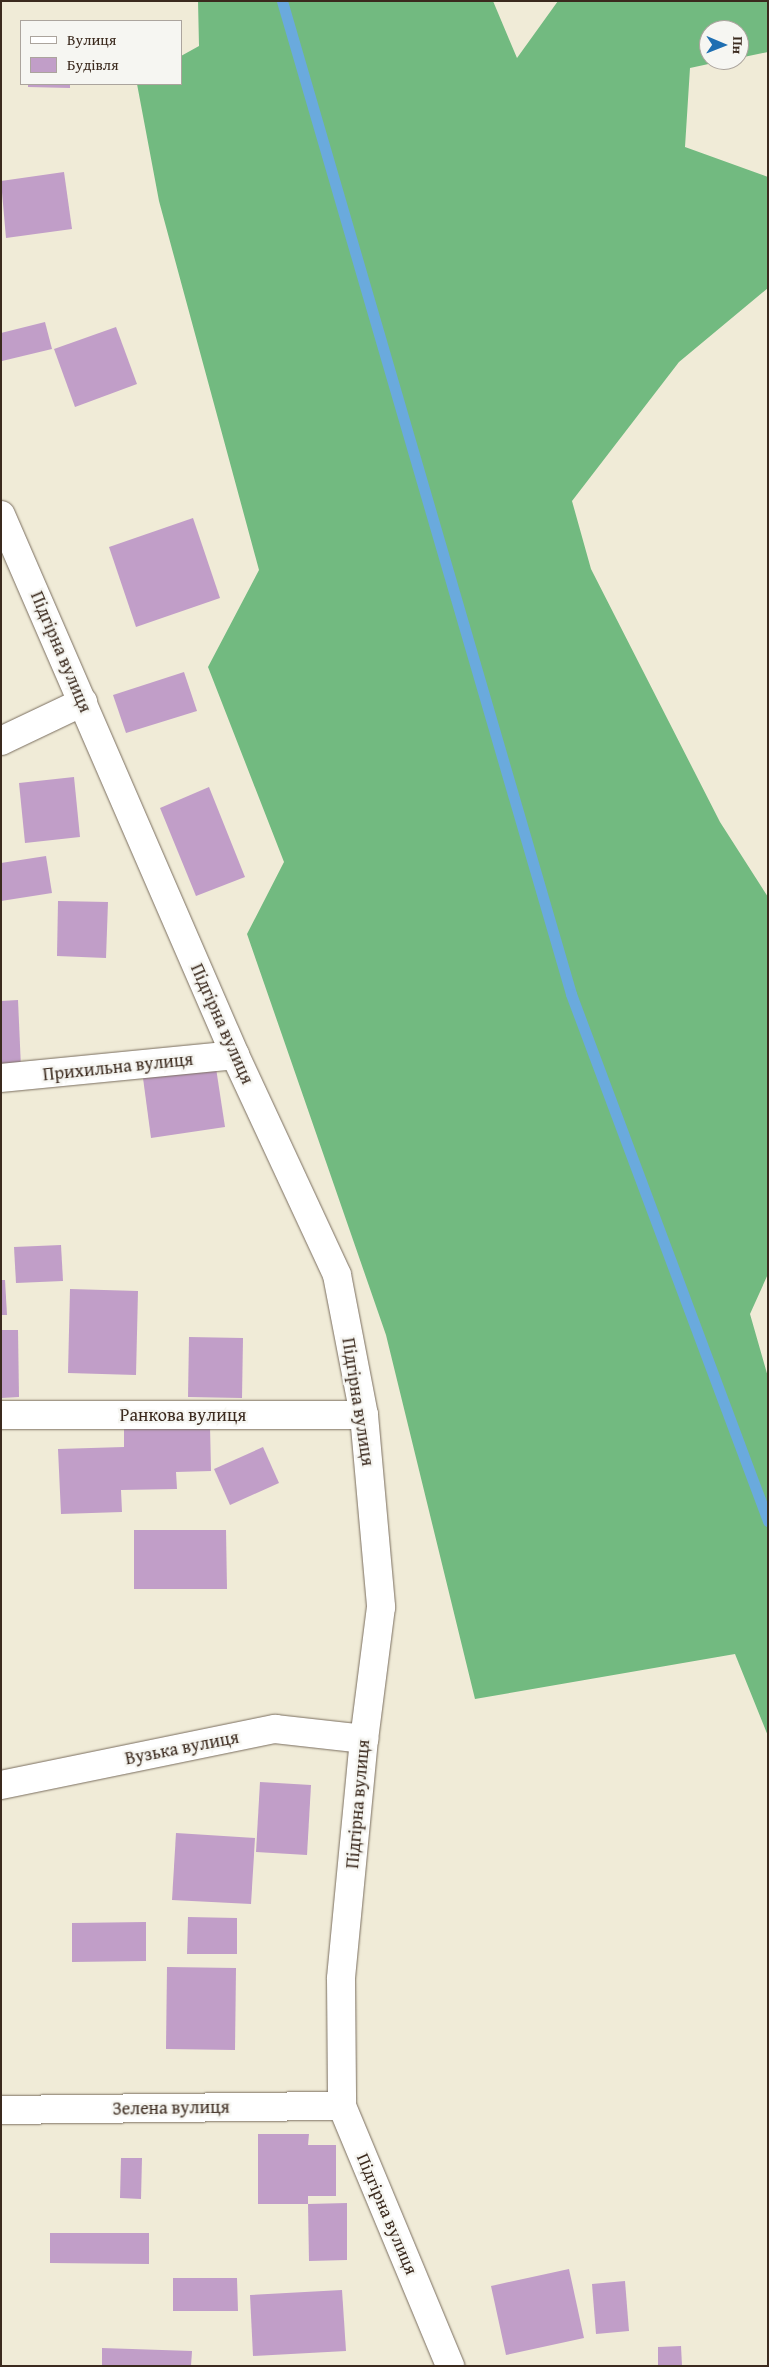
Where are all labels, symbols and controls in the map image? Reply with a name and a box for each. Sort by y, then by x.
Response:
legend [20,20,182,85]
north arrow [699,20,749,70]
text: Вулиця [67,29,116,50]
text: Пн [728,36,748,54]
text: Будівля [67,54,119,75]
street label: Підгірна вулиця [26,588,96,716]
street label: Підгірна вулиця [186,960,258,1088]
street label: Прихильна вулиця [42,1048,194,1086]
street label: Підгірна вулиця [337,1336,379,1468]
street label: Ранкова вулиця [120,1404,246,1426]
street label: Вузька вулиця [123,1726,241,1770]
street label: Підгірна вулиця [342,1738,374,1870]
street label: Зелена вулиця [112,2096,230,2120]
street label: Підгірна вулиця [352,2150,422,2278]

